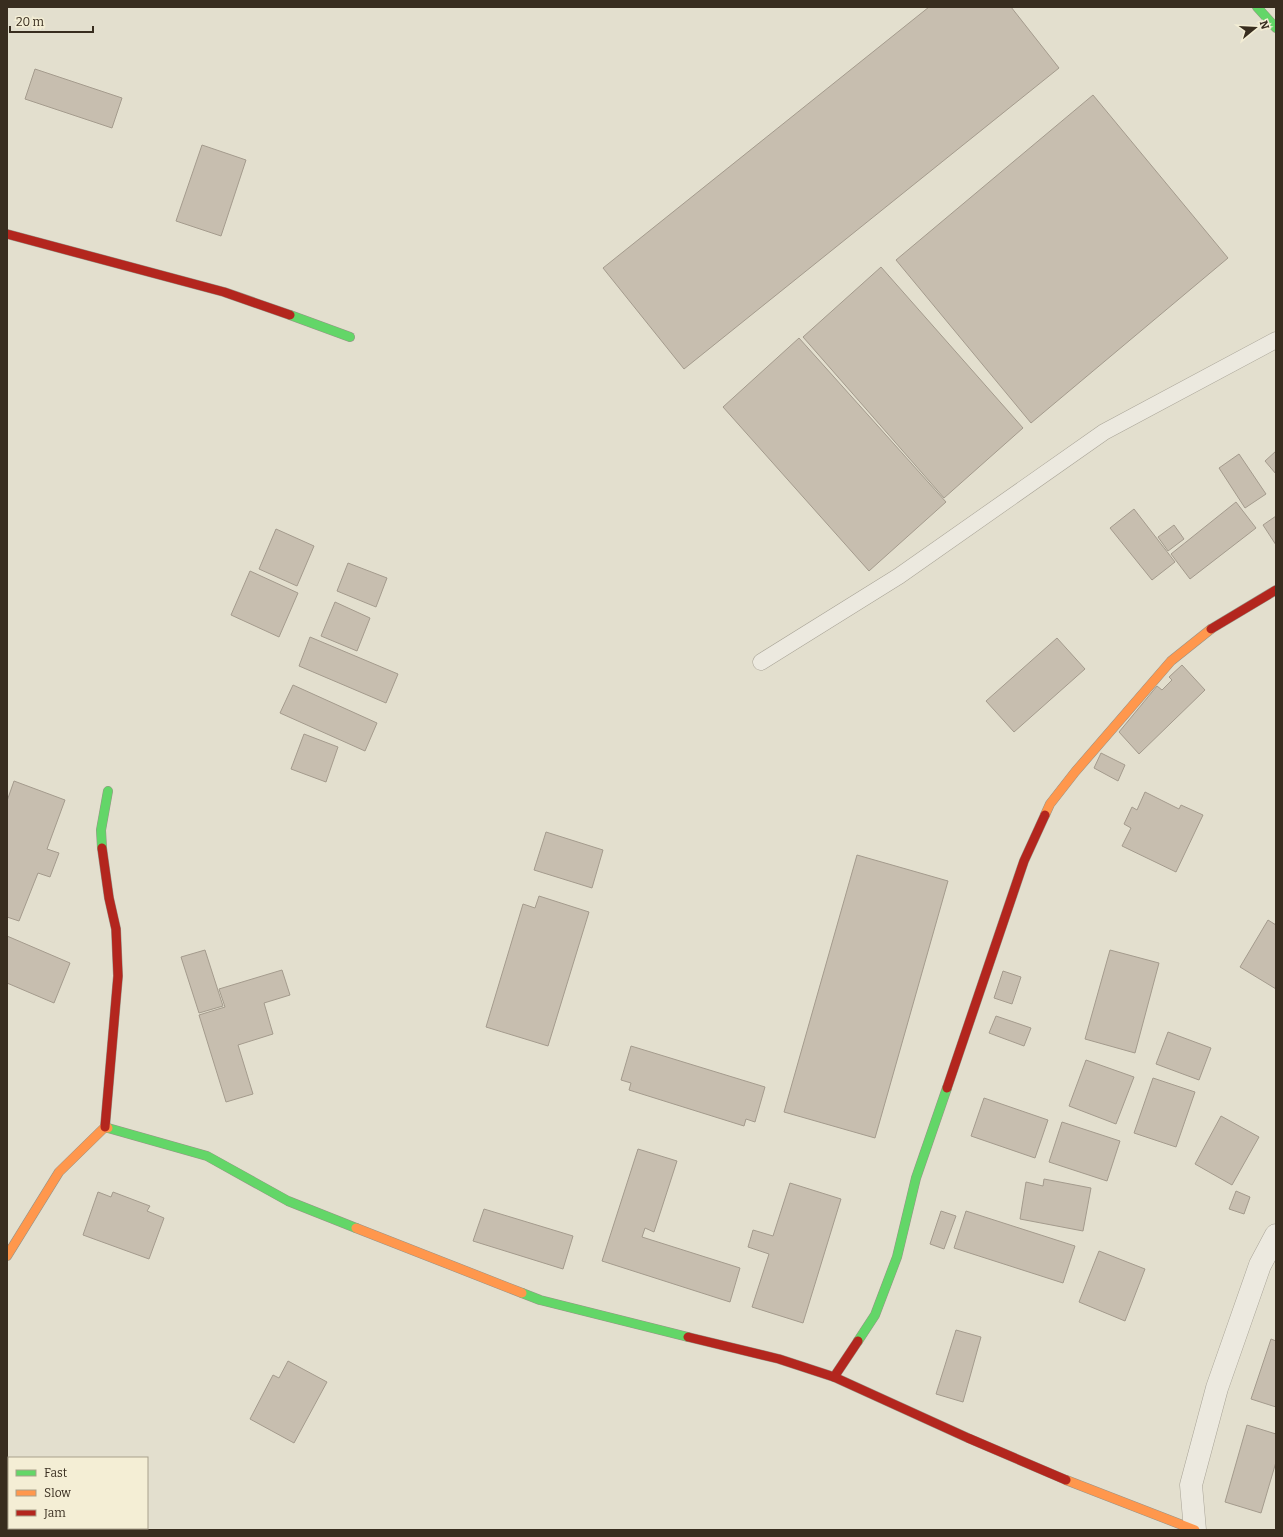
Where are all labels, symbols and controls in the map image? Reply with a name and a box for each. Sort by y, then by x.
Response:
scale bar [10,8,93,34]
north arrow [1235,8,1275,48]
text: 20 m [16,15,45,29]
text: N [1257,19,1272,32]
legend [8,1457,148,1529]
text: Fast [44,1466,68,1480]
text: Slow [44,1486,71,1500]
text: Jam [43,1506,66,1520]

